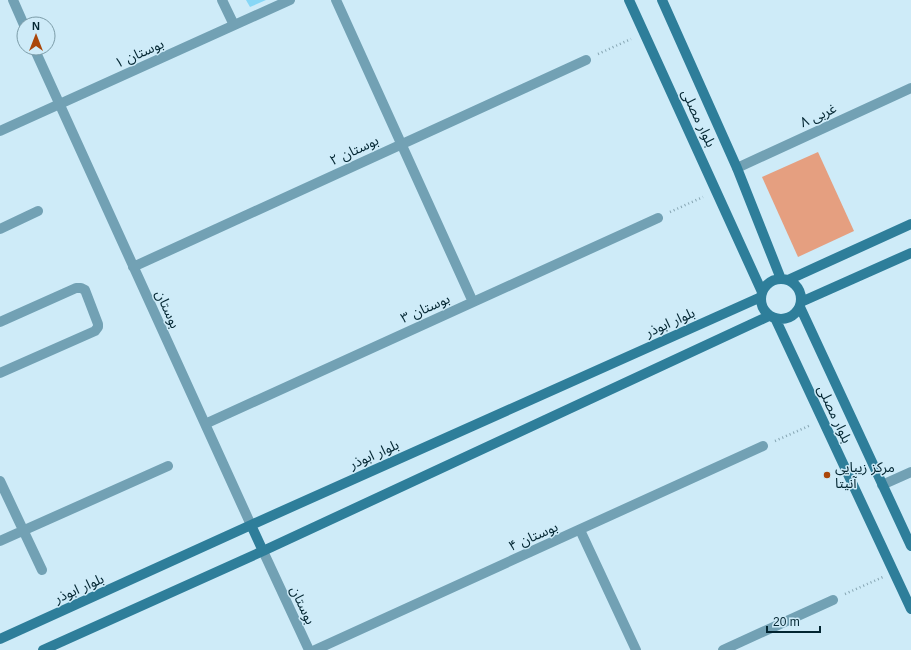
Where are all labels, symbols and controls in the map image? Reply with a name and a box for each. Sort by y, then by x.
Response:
north arrow [16,16,56,56]
text: N [32,20,40,32]
street label: بوستان ۱ [112,35,167,72]
street label: بلوار مصلی [678,86,719,150]
street label: ۸ غربی [797,100,839,131]
street label: بوستان ۲ [327,132,382,169]
street label: بوستان [152,287,184,331]
street label: بوستان ۳ [398,290,453,327]
street label: بلوار ابوذر [642,304,698,341]
street label: بلوار مصلی [814,382,855,446]
street label: بلوار ابوذر [346,436,402,473]
place label: مرکز زیبایی آنیتا [835,459,895,491]
marker: مرکز زیبایی آنیتا [822,470,832,480]
street label: بوستان ۴ [506,518,561,555]
street label: بلوار ابوذر [51,570,107,607]
street label: بوستان [286,583,319,627]
scale bar [767,608,820,634]
text: 20 m [773,615,800,629]

